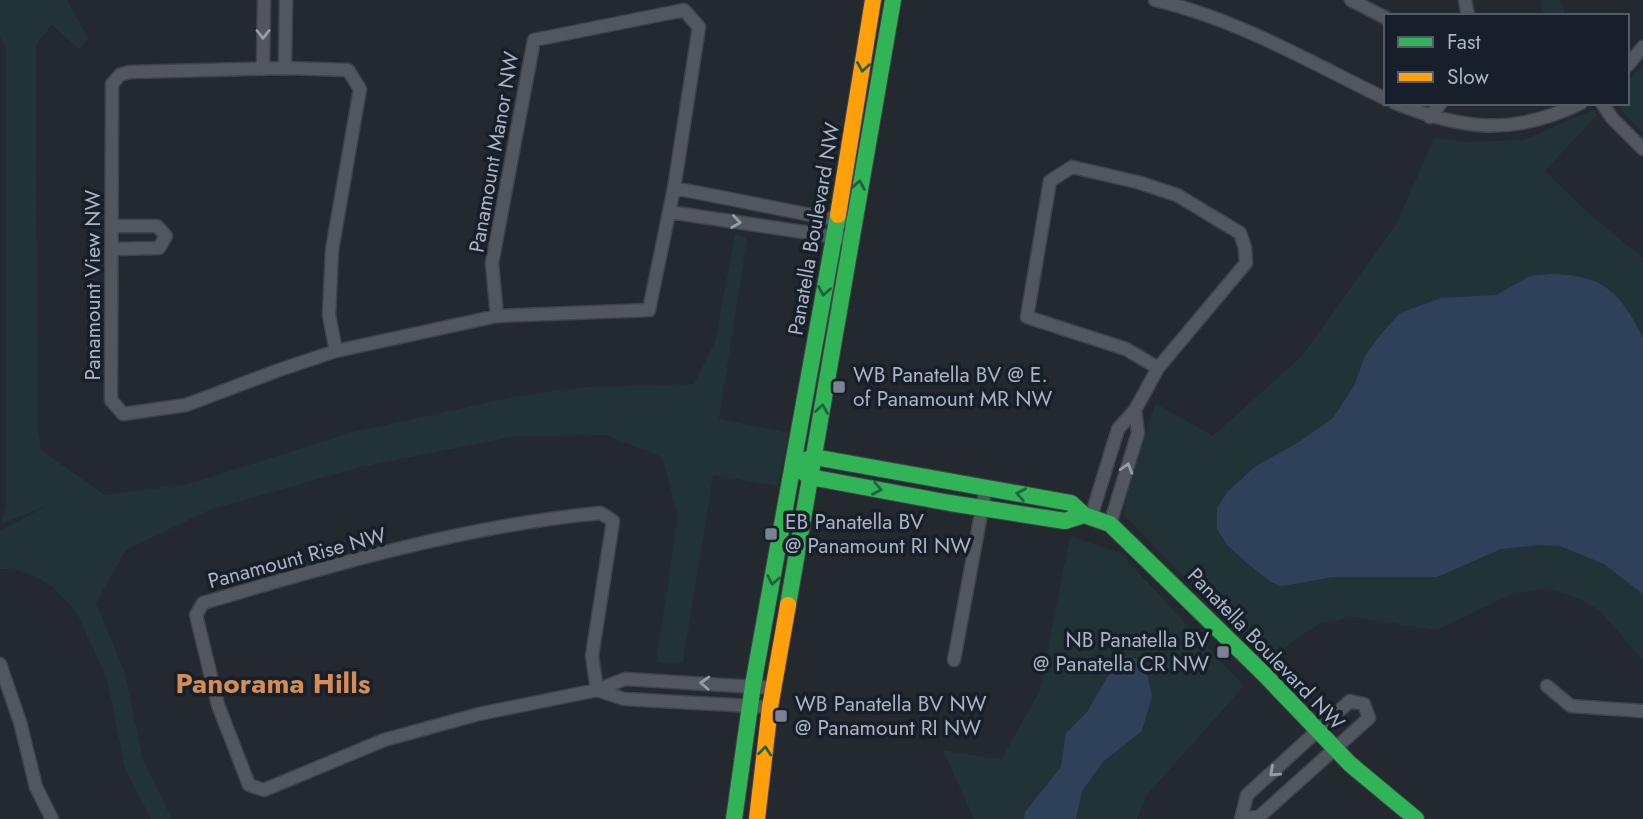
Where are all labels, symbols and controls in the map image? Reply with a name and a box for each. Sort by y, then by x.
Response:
legend [1384,14,1629,105]
text: Fast [1447,27,1480,57]
one-way arrow [255,30,271,40]
street label: Panamount Manor NW [462,49,526,255]
one-way arrow [856,61,871,73]
text: Slow [1447,62,1489,92]
street label: Panatella Boulevard NW [781,120,848,338]
one-way arrow [851,179,866,191]
street label: Panamount View NW [78,189,108,380]
one-way arrow [730,214,742,229]
one-way arrow [817,285,832,297]
place label: WB Panatella BV @ E. of Panamount MR NW [853,360,1052,414]
marker: WB Panatella BV @ E. of Panamount MR NW [831,379,847,395]
one-way arrow [814,403,829,415]
one-way arrow [1119,462,1133,475]
one-way arrow [871,481,883,496]
one-way arrow [1015,487,1027,502]
place label: EB Panatella BV @ Panamount RI NW [785,507,971,561]
street label: Panamount Rise NW [205,520,390,596]
marker: EB Panatella BV @ Panamount RI NW [763,526,779,542]
street label: Panatella Boulevard NW [1180,561,1352,737]
one-way arrow [766,574,781,586]
place label: NB Panatella BV @ Panatella CR NW [1033,625,1209,679]
marker: NB Panatella BV @ Panatella CR NW [1215,644,1231,660]
district label: Panorama Hills [176,663,371,704]
one-way arrow [699,676,710,691]
place label: WB Panatella BV NW @ Panamount RI NW [795,689,987,743]
marker: WB Panatella BV NW @ Panamount RI NW [773,708,789,724]
one-way arrow [757,745,772,757]
one-way arrow [1269,763,1282,776]

